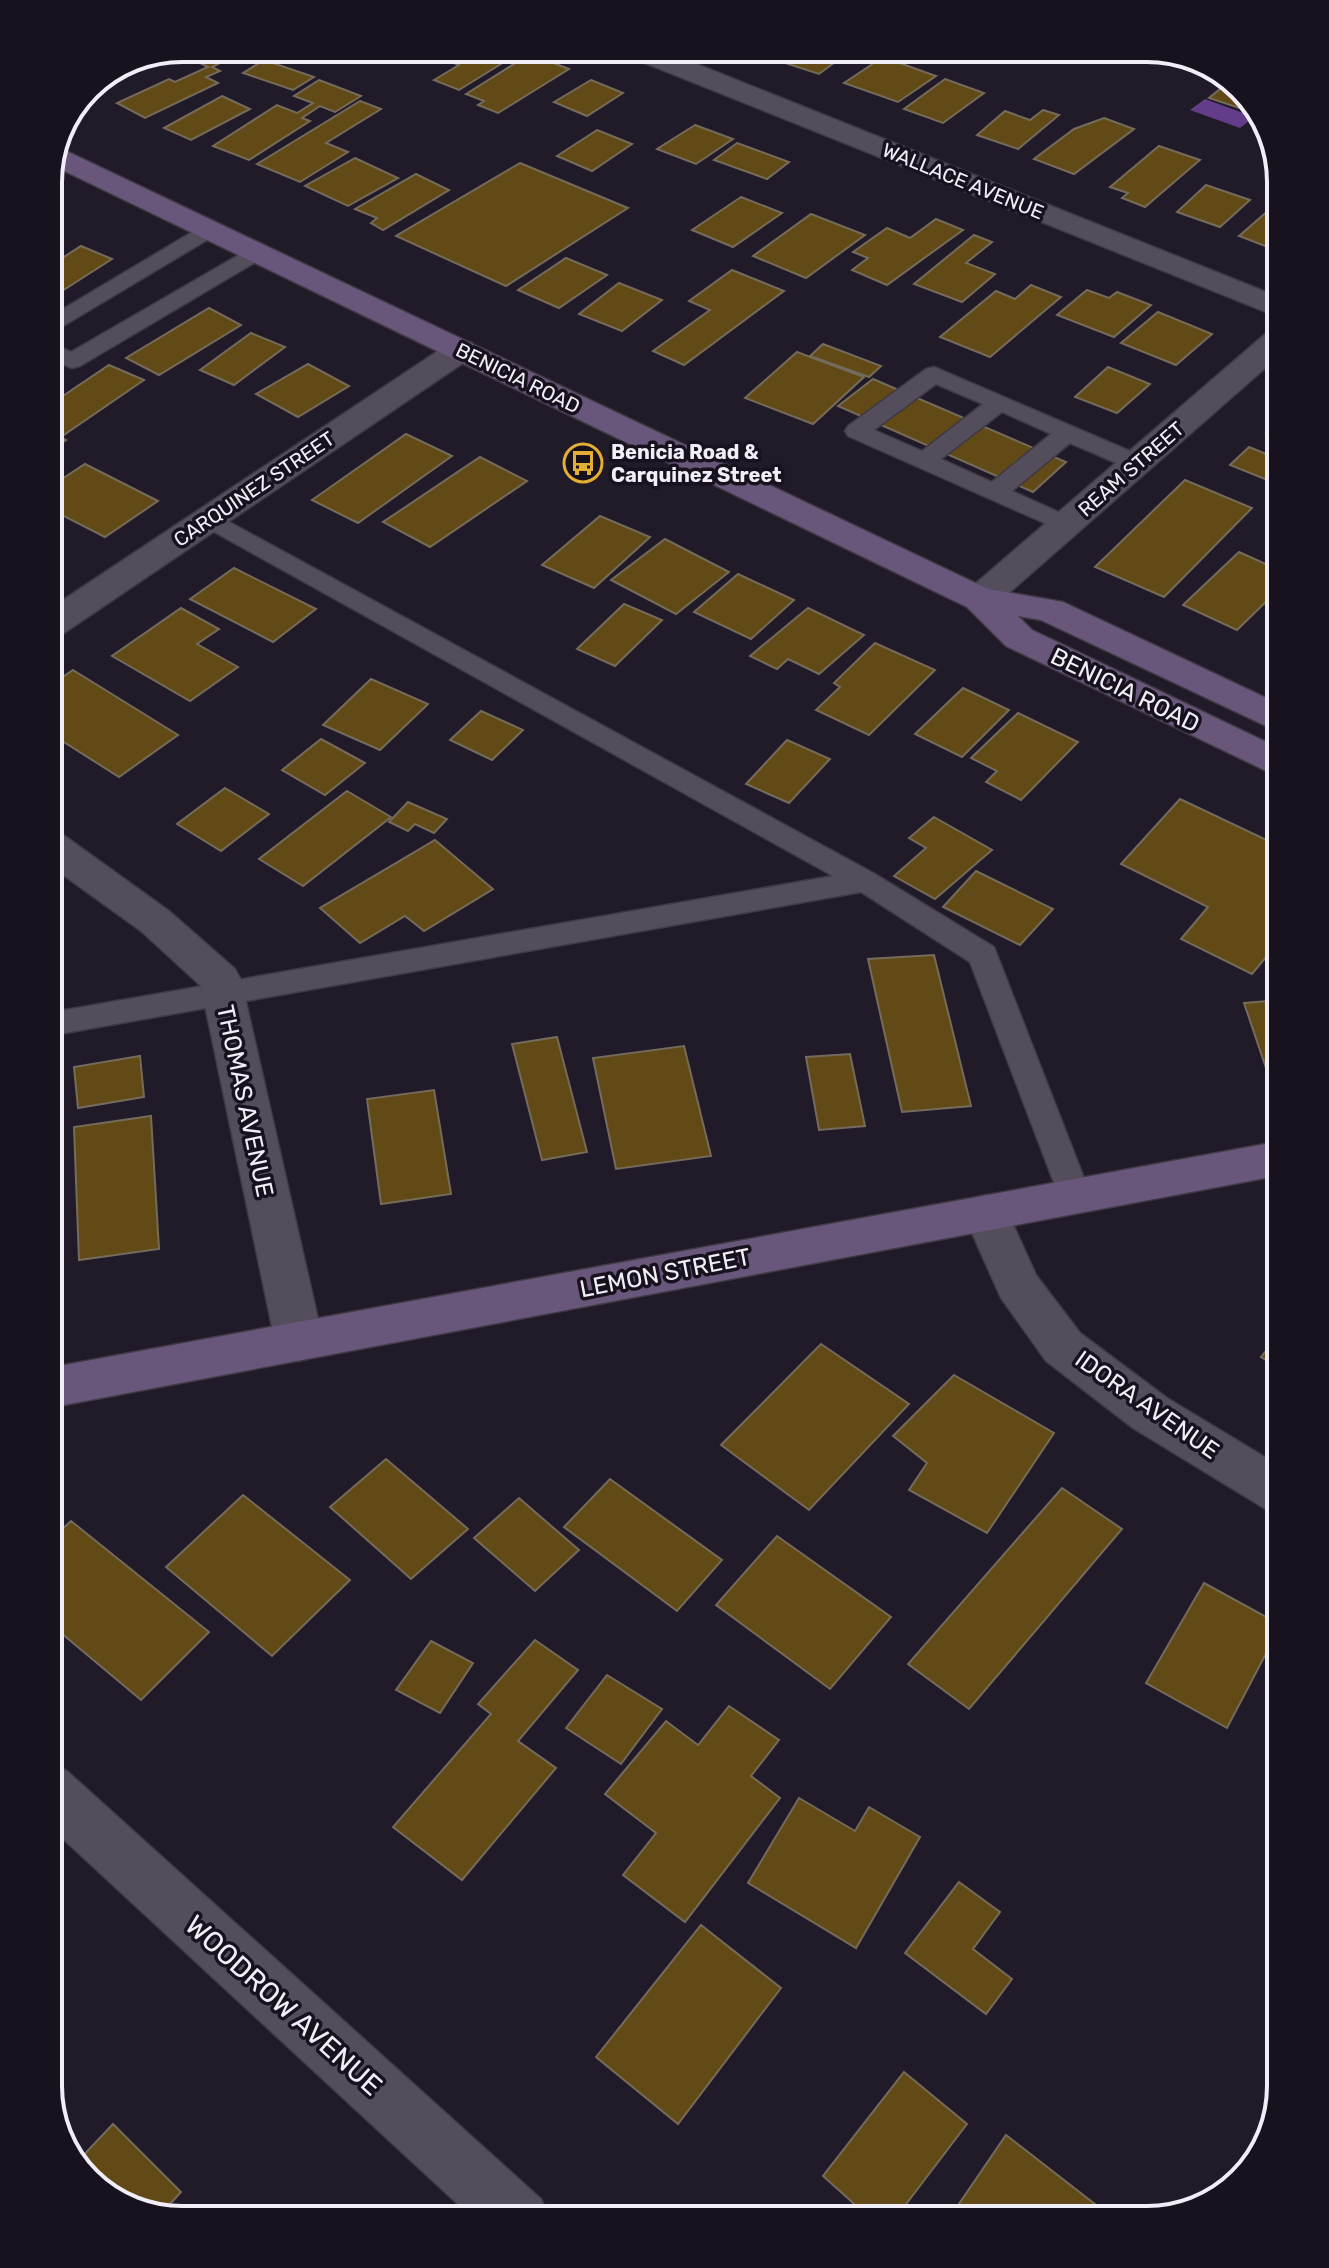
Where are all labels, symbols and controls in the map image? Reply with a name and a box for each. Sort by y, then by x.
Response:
street label: WALLACE AVENUE [879,138,1047,224]
street label: BENICIA ROAD [452,338,584,418]
street label: REAM STREET [1073,416,1189,521]
street label: CARQUINEZ STREET [169,426,339,552]
place label: Benicia Road & Carquinez Street [611,440,782,487]
bus stop icon: Benicia Road & Carquinez Street [562,442,604,484]
street label: BENICIA ROAD [1046,642,1204,738]
street label: THOMAS AVENUE [211,1002,279,1200]
street label: LEMON STREET [577,1243,753,1303]
street label: IDORA AVENUE [1070,1345,1224,1465]
street label: WOODROW AVENUE [179,1908,389,2102]

